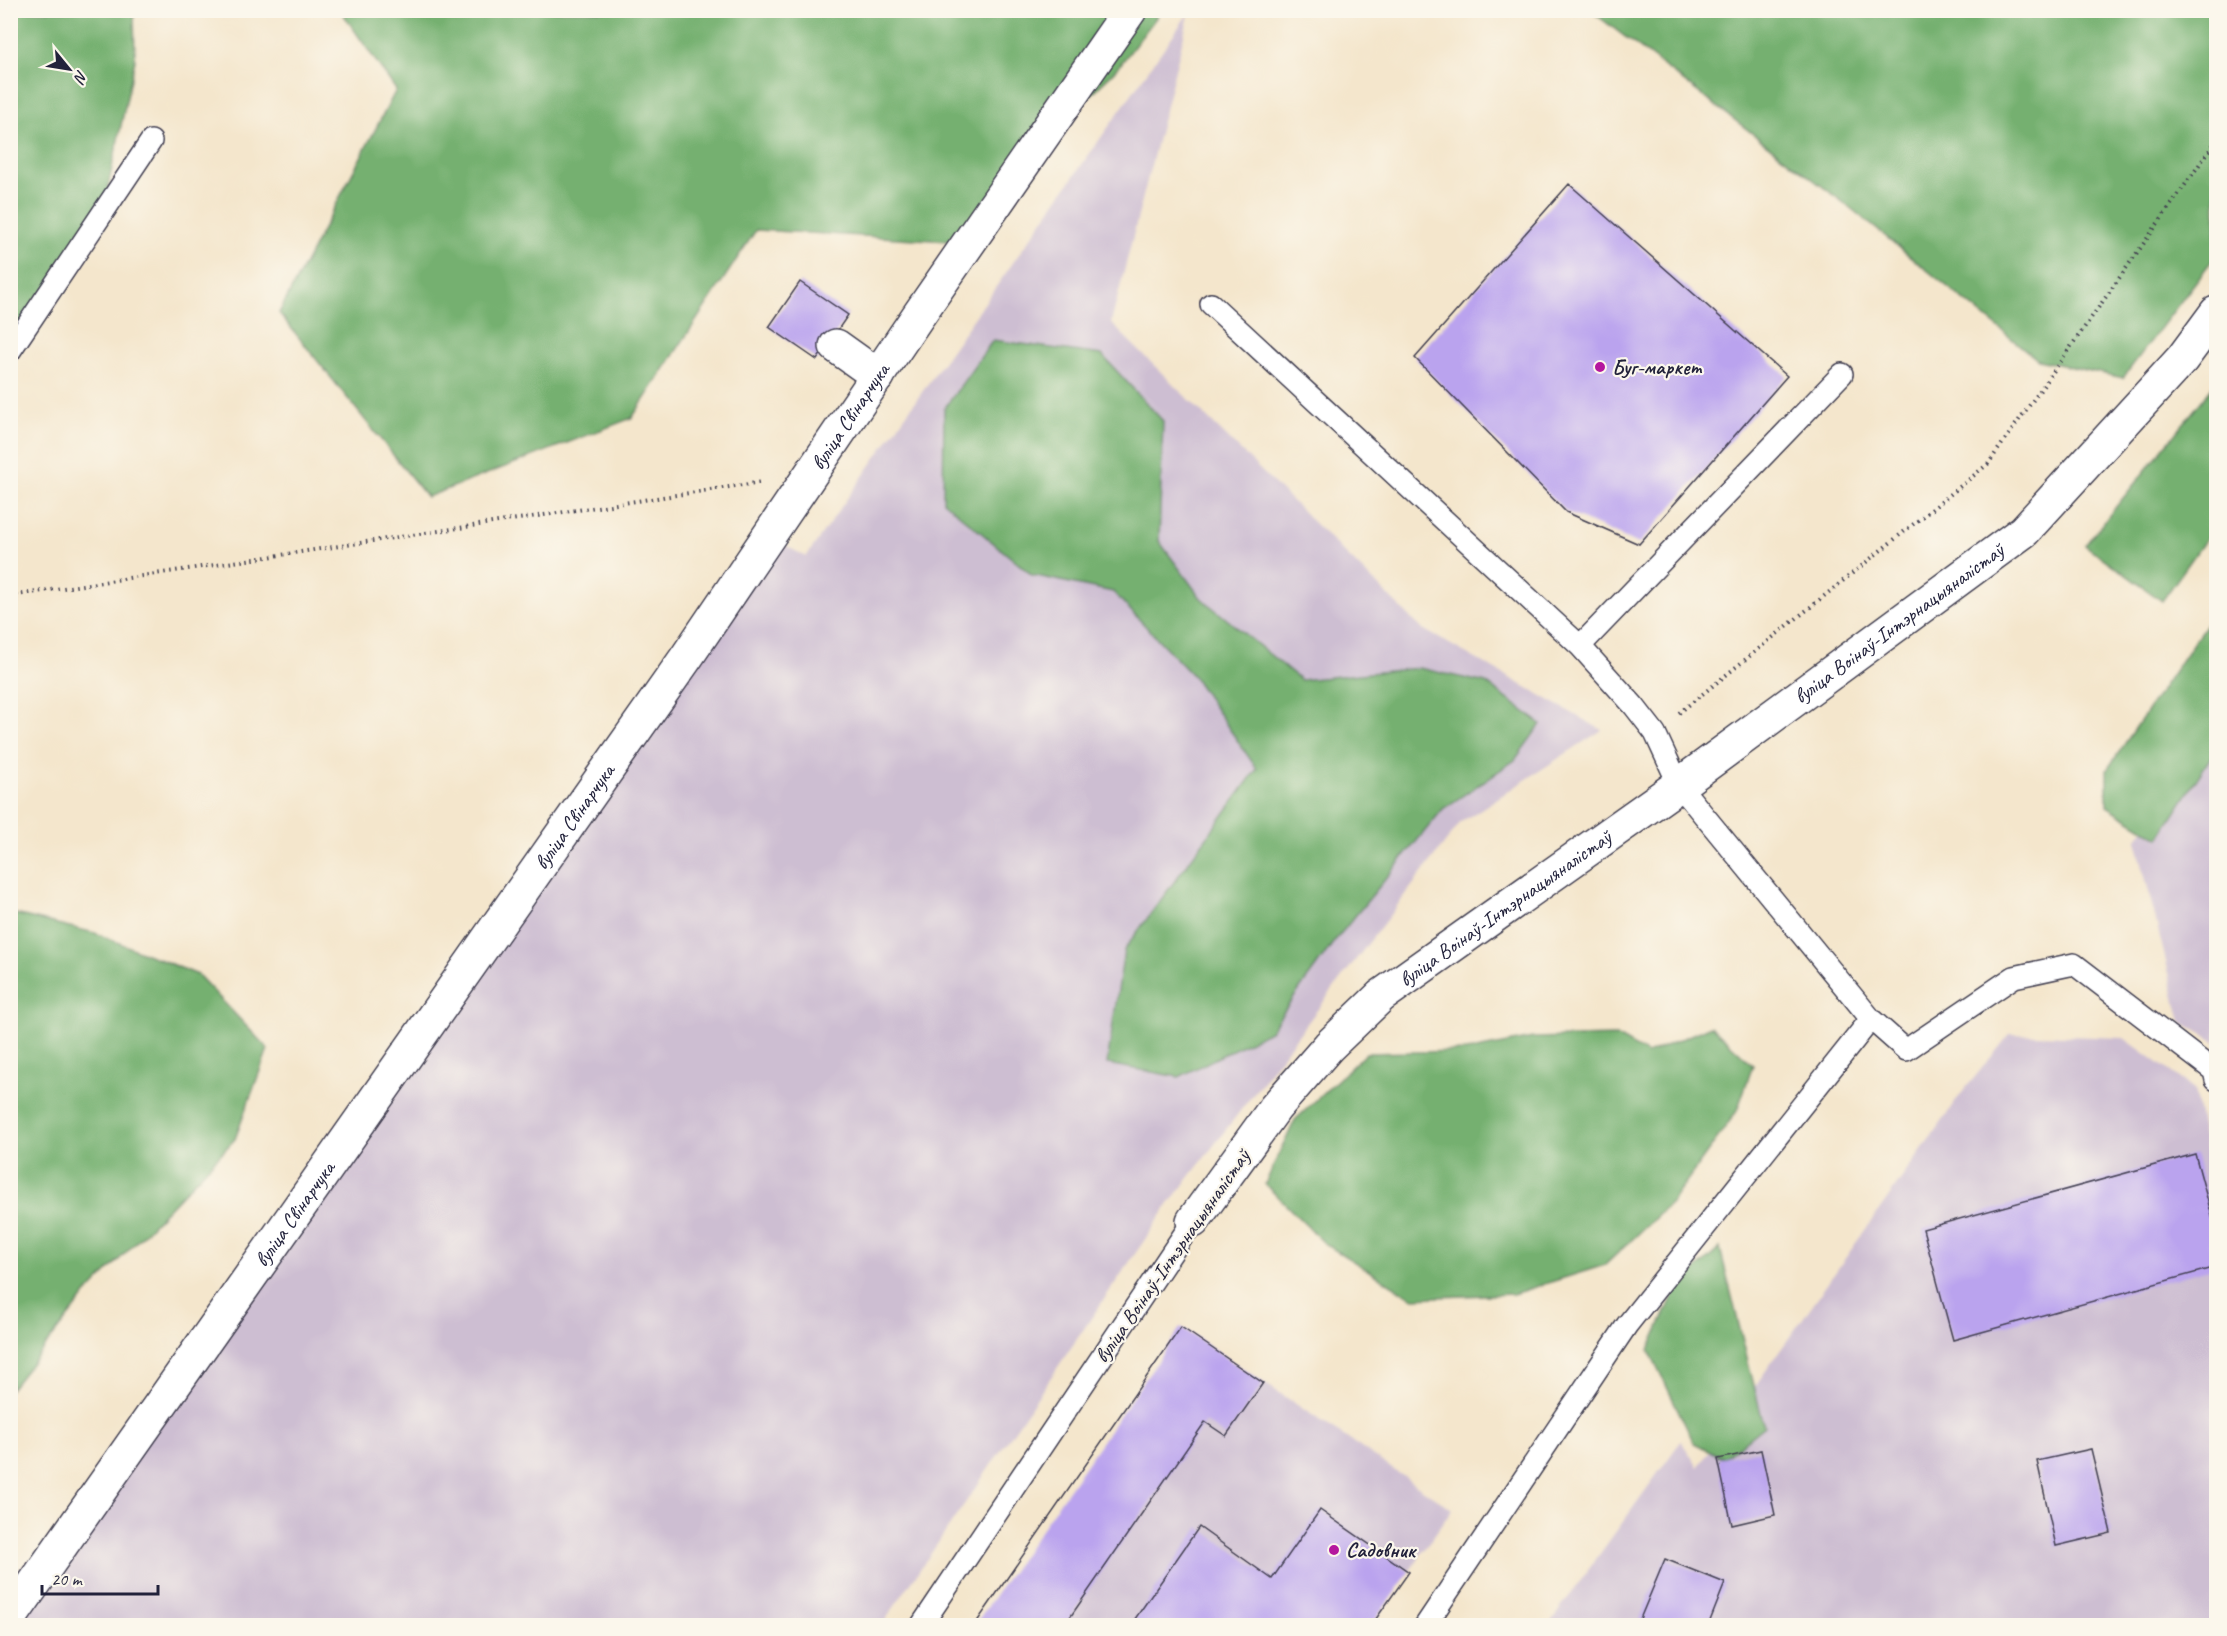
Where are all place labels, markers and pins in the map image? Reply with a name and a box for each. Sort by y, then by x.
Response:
place label: Буг-маркет [1612,354,1703,380]
marker: Буг-маркет [1593,360,1607,374]
place label: Садовник [1346,1537,1418,1563]
marker: Садовник [1327,1543,1341,1557]

